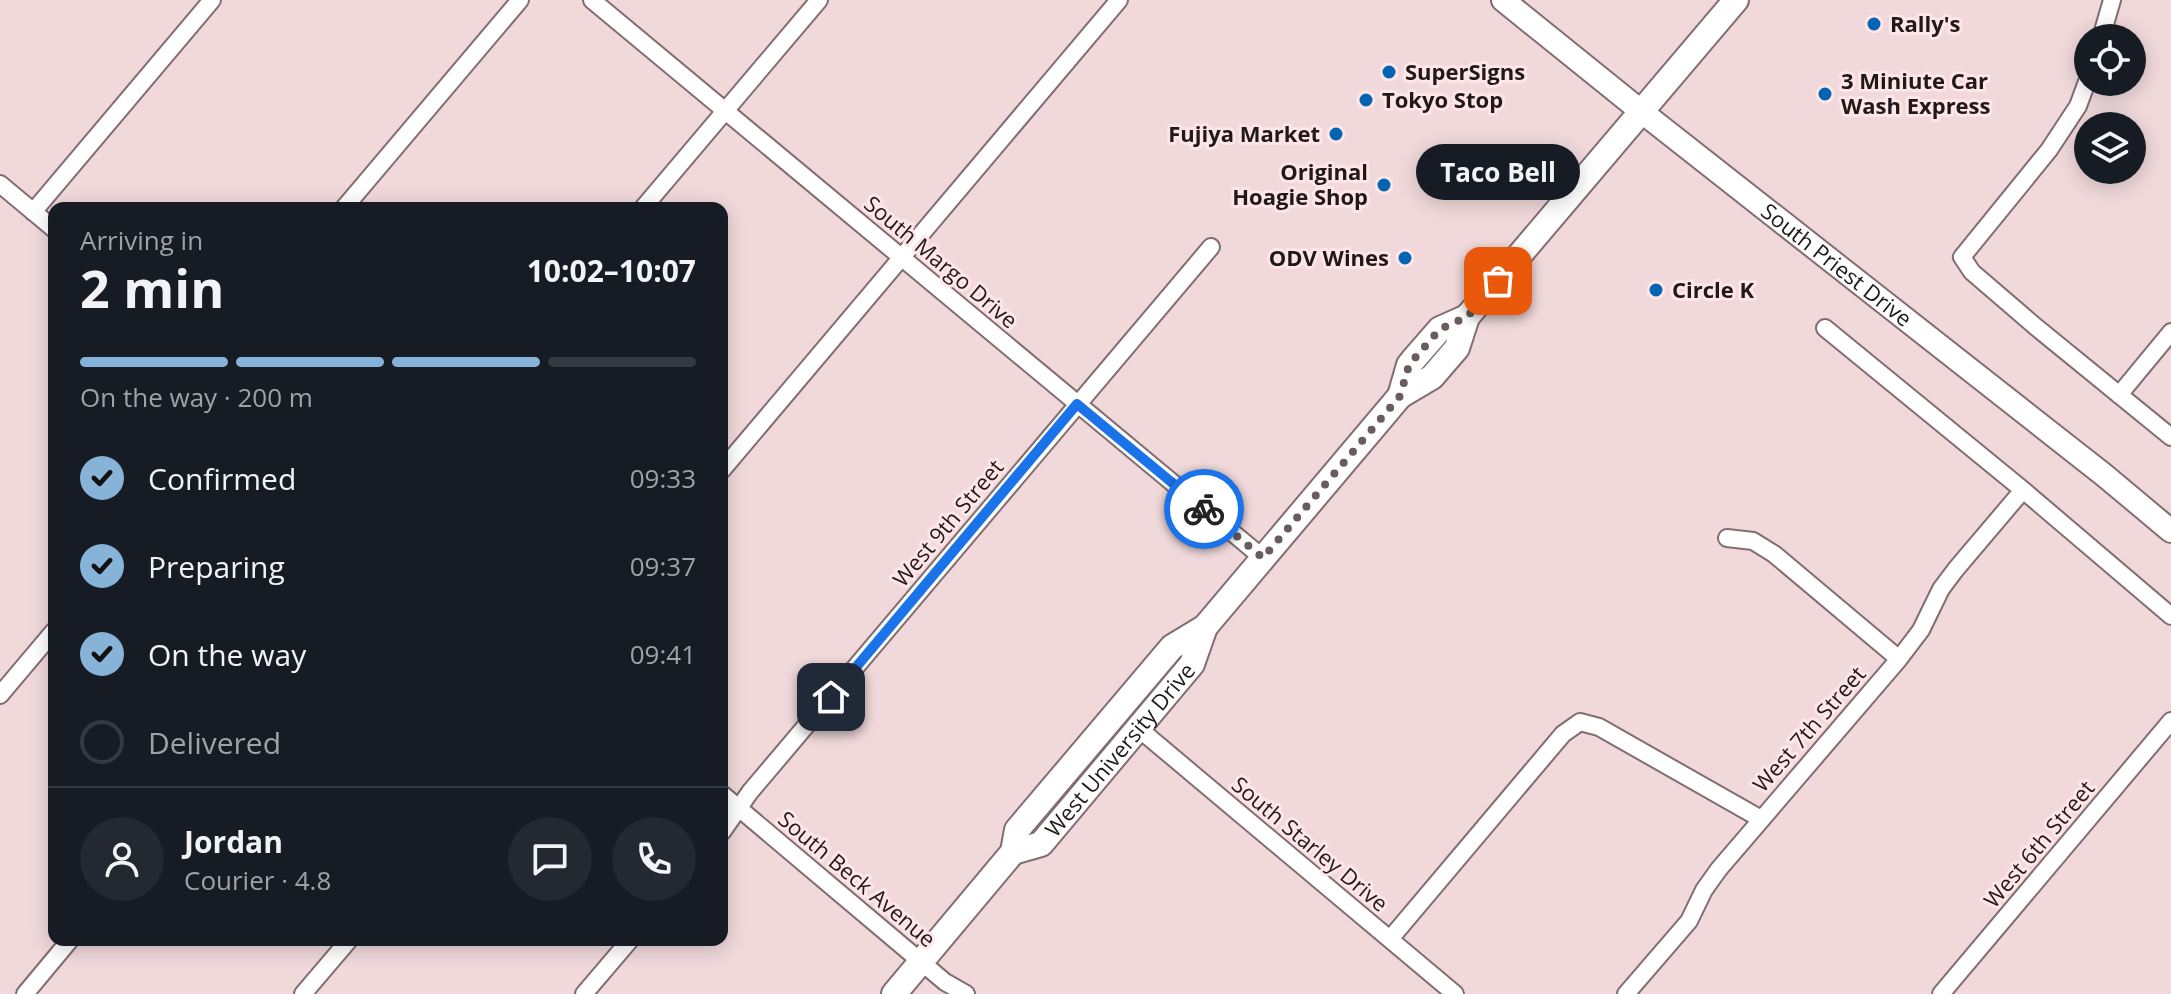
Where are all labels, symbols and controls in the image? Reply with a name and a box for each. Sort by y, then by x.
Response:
place label: Rally's [1890,8,1961,38]
marker: Rally's [1865,15,1883,33]
map controls [2074,24,2146,184]
button: locate [2074,24,2146,96]
place label: SuperSigns [1405,56,1525,86]
marker: SuperSigns [1380,63,1398,81]
place label: 3 Miniute Car Wash Express [1841,65,1991,120]
place label: Tokyo Stop [1382,84,1503,114]
marker: 3 Miniute Car Wash Express [1816,85,1834,103]
marker: Tokyo Stop [1357,91,1375,109]
button: layers [2074,112,2146,184]
place label: Fujiya Market [1168,118,1320,148]
marker: Fujiya Market [1327,125,1345,143]
callout: Taco Bell [1416,145,1580,201]
text: Taco Bell [1440,154,1556,190]
place label: Original Hoagie Shop [1232,156,1368,211]
marker: Original Hoagie Shop [1375,176,1393,194]
street label: South Margo Drive [859,188,1025,334]
street label: South Priest Drive [1756,195,1919,333]
text: Arriving in [80,222,203,258]
place label: ODV Wines [1269,242,1389,272]
pin [1464,247,1532,315]
marker: ODV Wines [1396,249,1414,267]
text: 10:02–10:07 [527,250,696,291]
text: 2 min [80,252,224,323]
icon: bag [1476,259,1520,303]
place label: Circle K [1672,274,1754,304]
marker: Circle K [1647,281,1665,299]
text: On the way · 200 m [80,379,313,415]
street label: West 9th Street [885,452,1010,592]
icon: check [80,456,124,500]
text: Confirmed [148,458,296,499]
text: 09:33 [630,460,696,496]
courier [1164,469,1244,549]
icon: bike [1182,487,1226,531]
icon: check [80,544,124,588]
text: Preparing [148,546,285,587]
text: 09:37 [630,548,696,584]
icon: check [80,632,124,676]
text: On the way [148,634,306,675]
text: 09:41 [630,636,696,672]
street label: West University Drive [1037,656,1201,843]
street label: West 7th Street [1745,659,1871,798]
pin [797,663,865,731]
icon: home [809,675,853,719]
text: Delivered [148,722,281,763]
street label: South Starley Drive [1226,769,1395,918]
street label: West 6th Street [1976,773,2101,913]
street label: South Beck Avenue [773,803,943,953]
button: person [80,817,164,901]
button: chat [508,817,592,901]
button: phone [612,817,696,901]
text: Jordan [184,821,283,862]
text: Courier · 4.8 [184,862,331,898]

